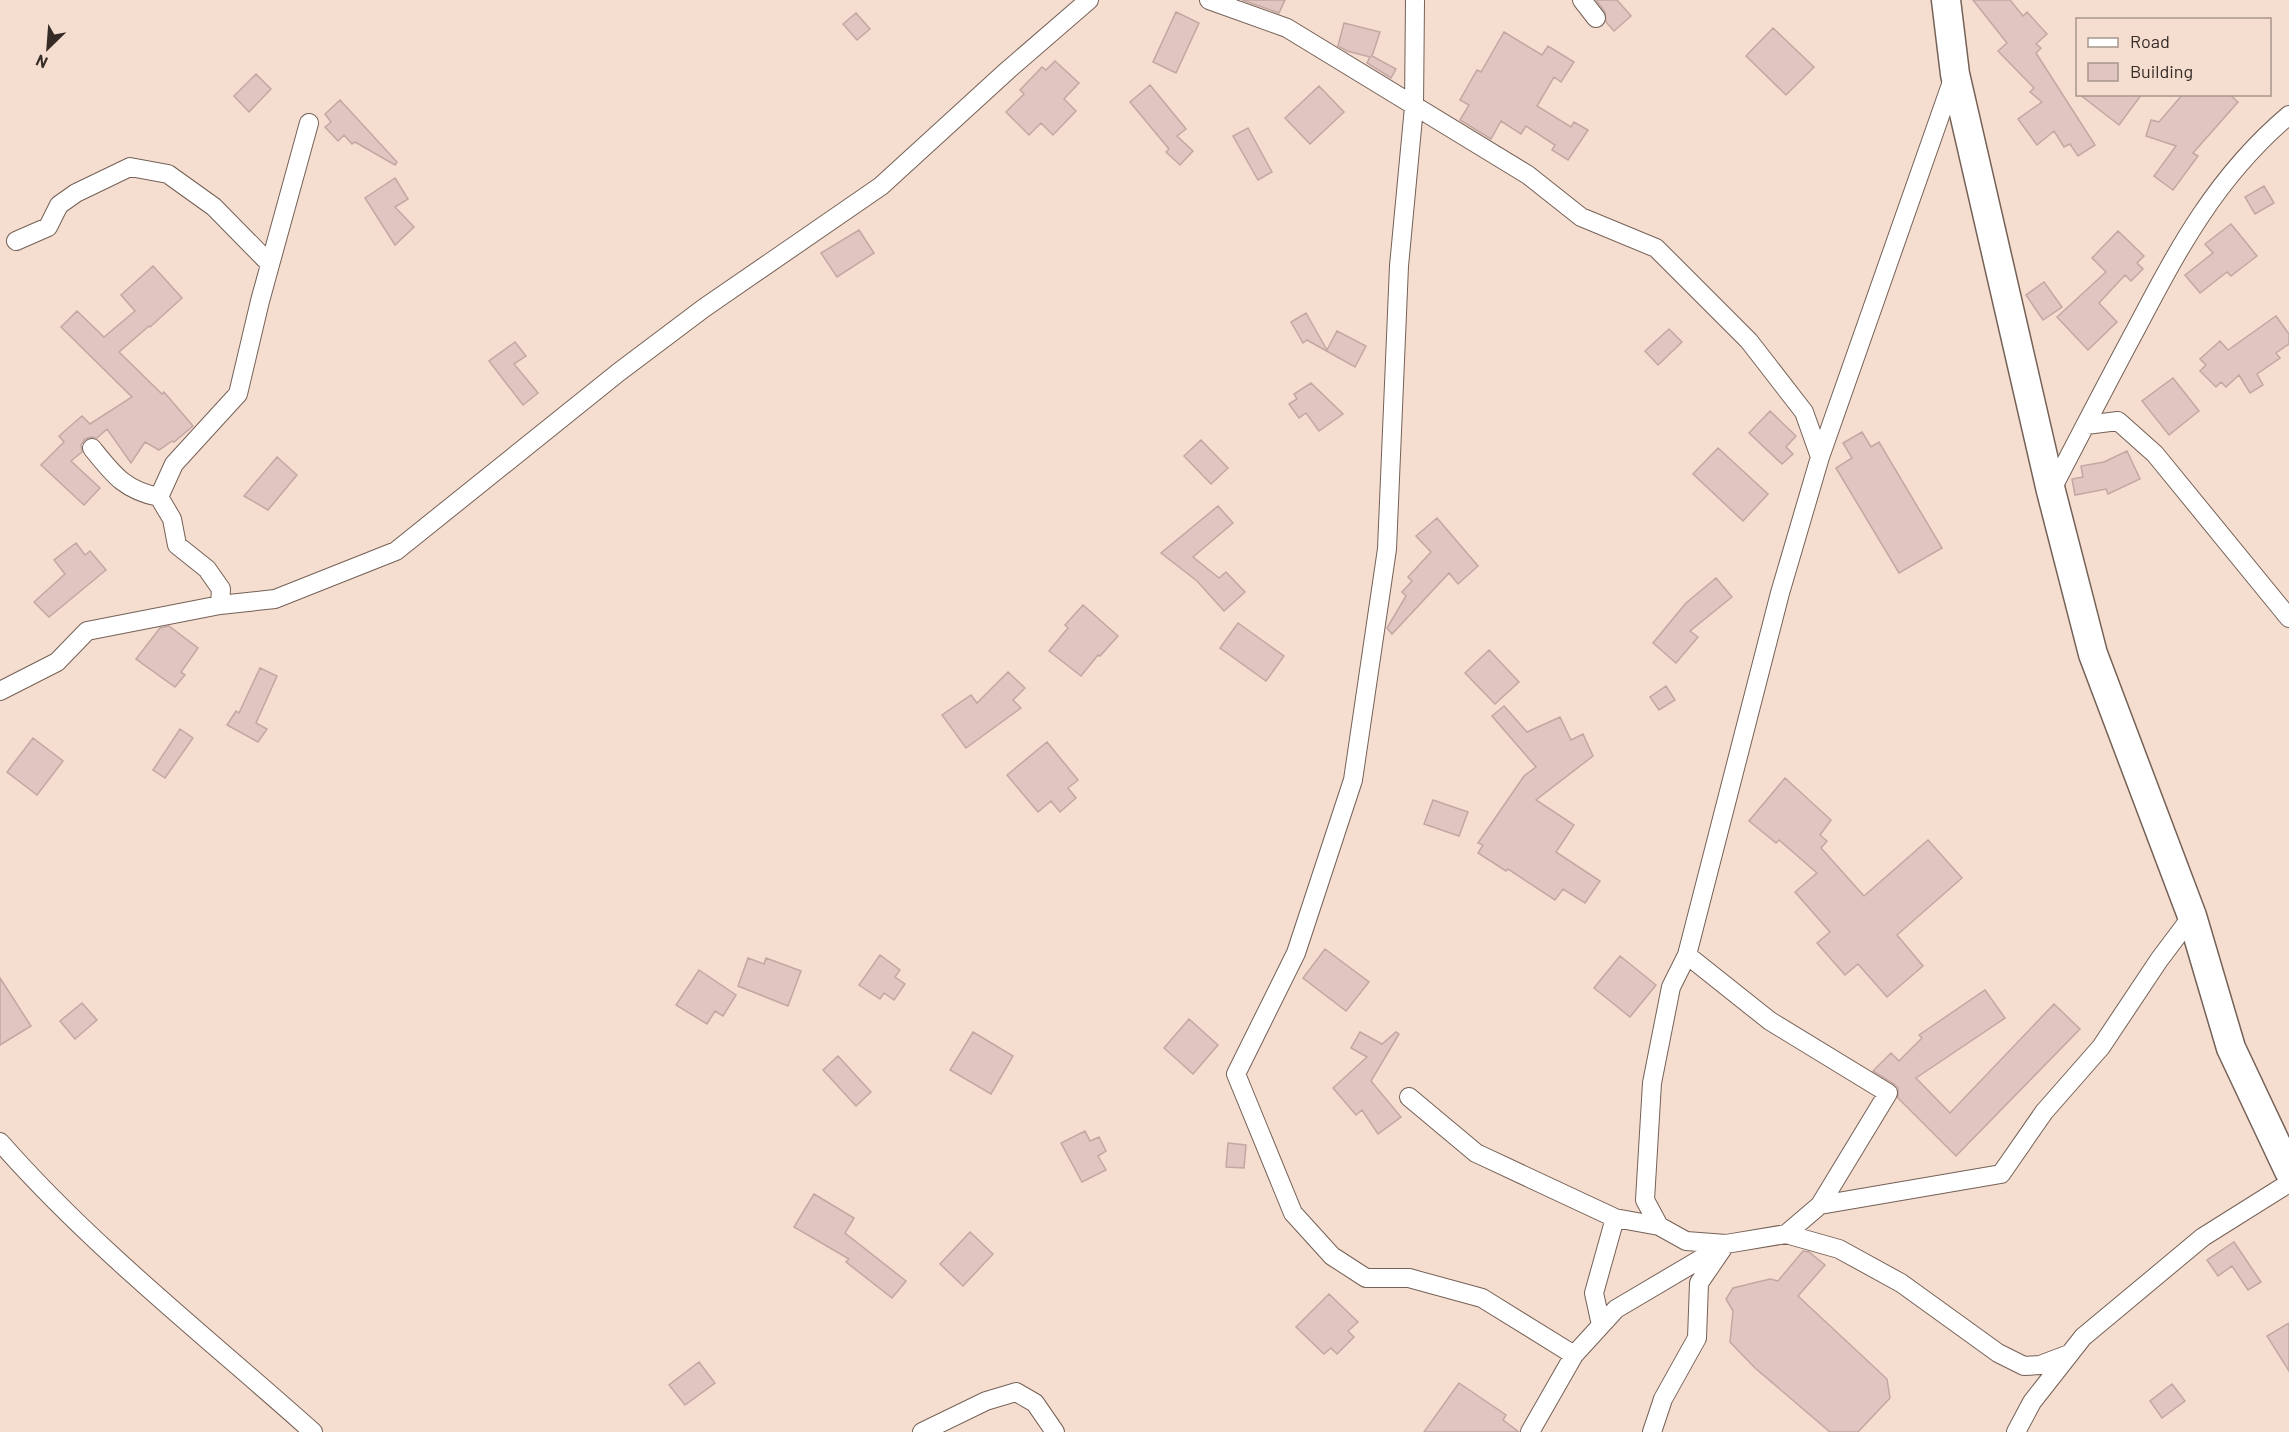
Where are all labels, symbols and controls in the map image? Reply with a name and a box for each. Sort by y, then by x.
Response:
north arrow [18,18,78,78]
legend [2076,18,2271,96]
text: Road [2130,30,2170,52]
text: N [33,51,50,73]
text: Building [2130,60,2193,82]

